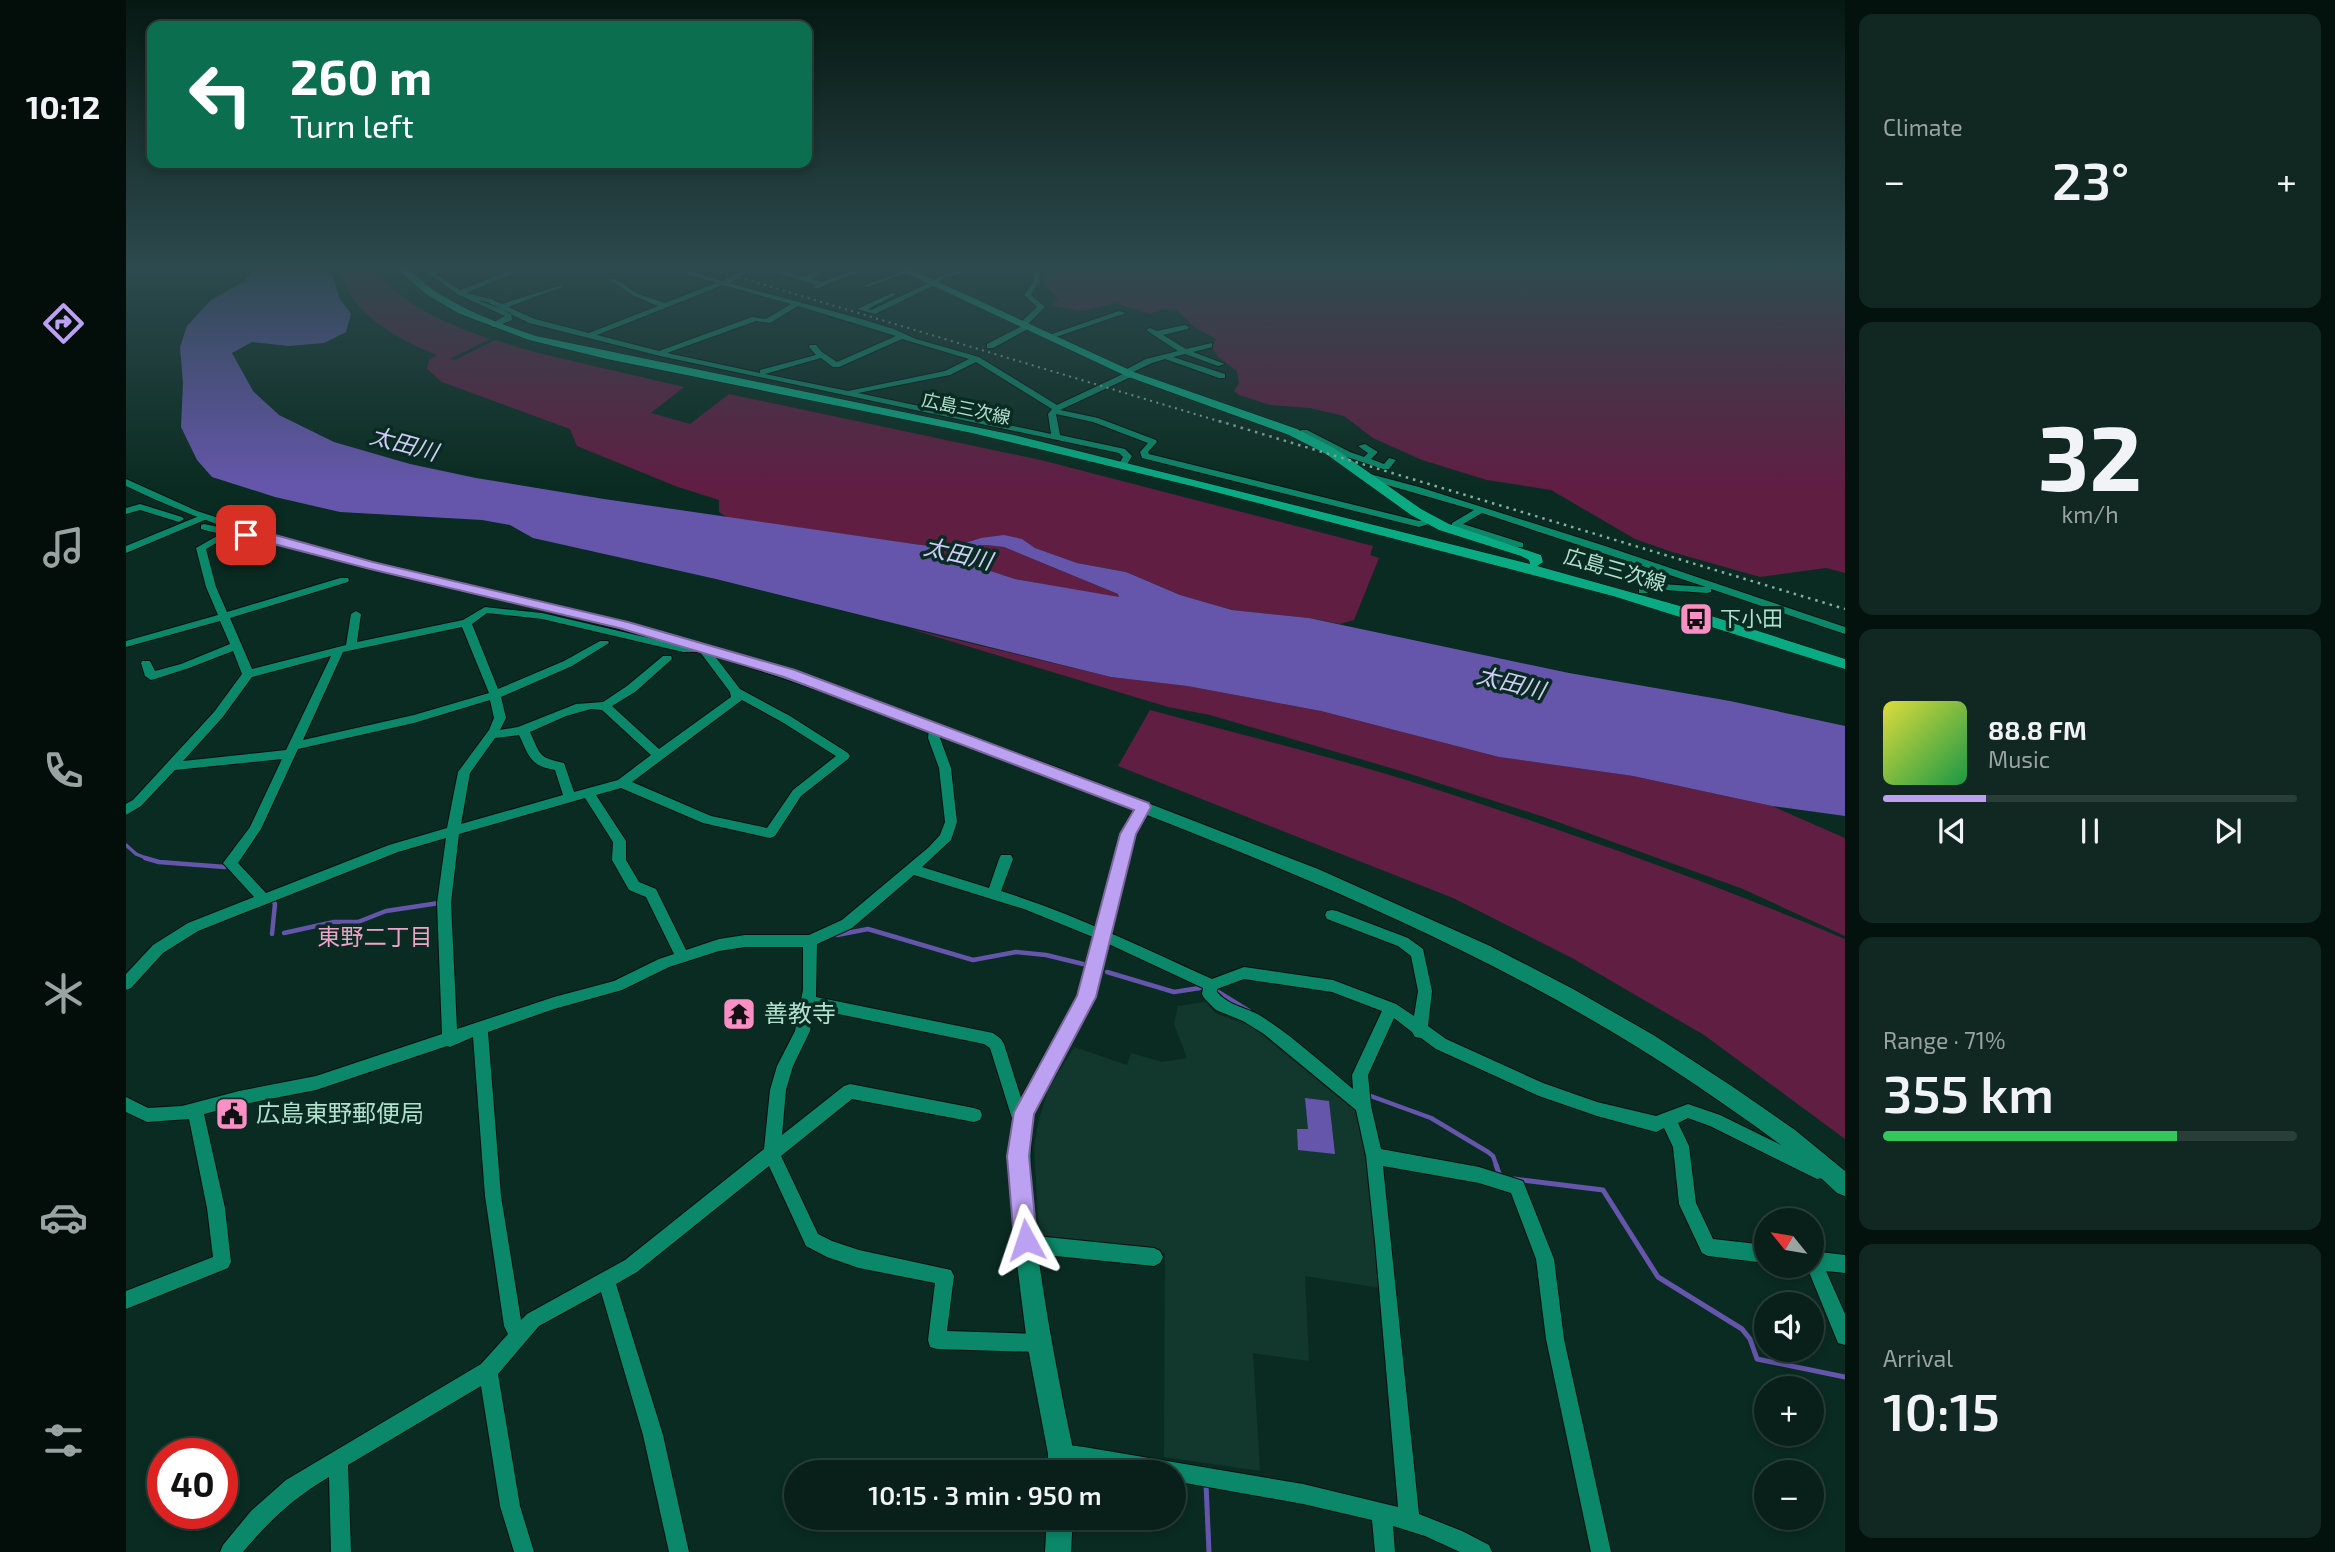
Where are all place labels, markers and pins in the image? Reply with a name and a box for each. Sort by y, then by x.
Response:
pin [216,505,276,565]
bus stop icon: 下小田 [1677,600,1715,638]
place label: 下小田 [1720,605,1783,630]
temple icon: 善教寺 [720,995,758,1033]
place label: 善教寺 [764,998,836,1027]
public building icon: 広島東野郵便局 [213,1095,251,1133]
place label: 広島東野郵便局 [256,1098,424,1127]

